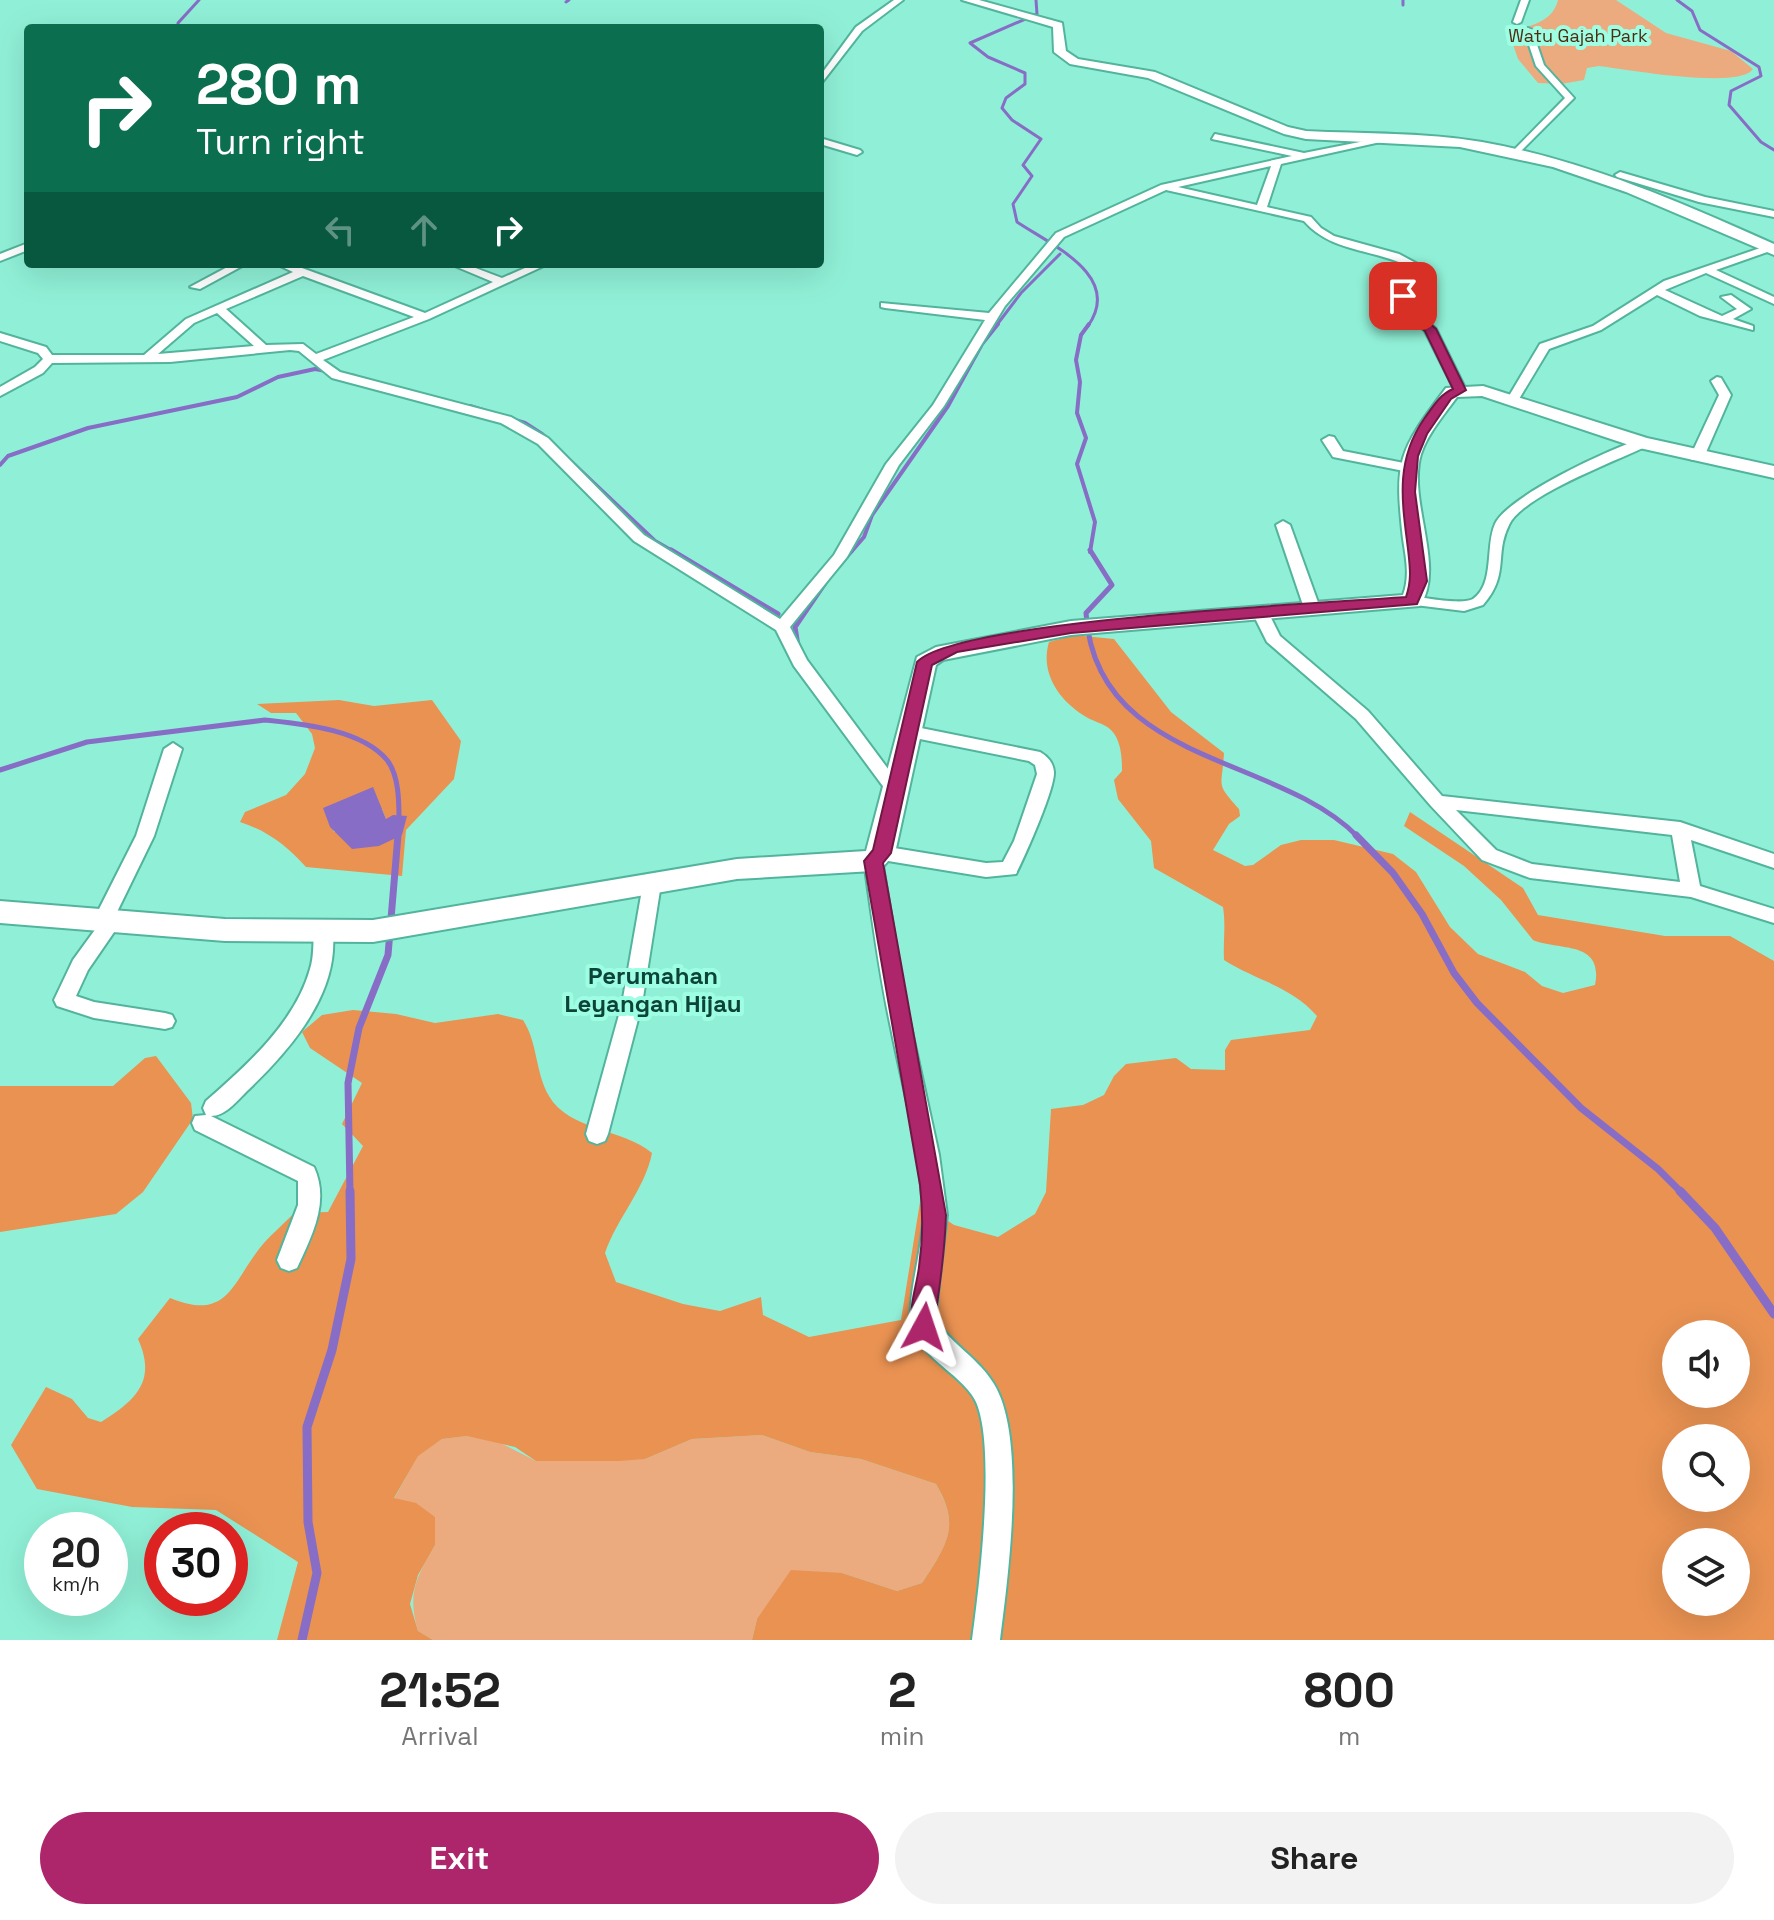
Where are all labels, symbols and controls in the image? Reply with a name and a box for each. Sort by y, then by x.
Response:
park label: Watu Gajah Park [1508,24,1648,47]
text: 280 m [196,49,361,120]
icon: right [64,56,168,160]
text: Turn right [196,119,365,165]
icon: left [318,208,362,252]
icon: ahead [402,208,446,252]
icon: right [486,208,530,252]
pin [1369,262,1437,330]
icon: arrive [1381,274,1425,318]
district label: Perumahan Leyangan Hijau [564,960,742,1019]
position arrow [882,1285,966,1369]
map controls [1662,1320,1750,1616]
button: sound [1662,1320,1750,1408]
button: search [1662,1424,1750,1512]
speed limit sign: 30 [144,1512,248,1616]
text: 20 [51,1528,101,1579]
button: layers [1662,1528,1750,1616]
text: km/h [52,1571,100,1597]
text: 21:52 [379,1660,501,1721]
text: 2 [888,1660,916,1721]
text: 800 [1304,1660,1395,1721]
text: Arrival [401,1719,479,1753]
text: min [880,1719,925,1753]
text: m [1338,1719,1360,1753]
button: Exit [40,1812,879,1904]
button: Share [895,1812,1734,1904]

